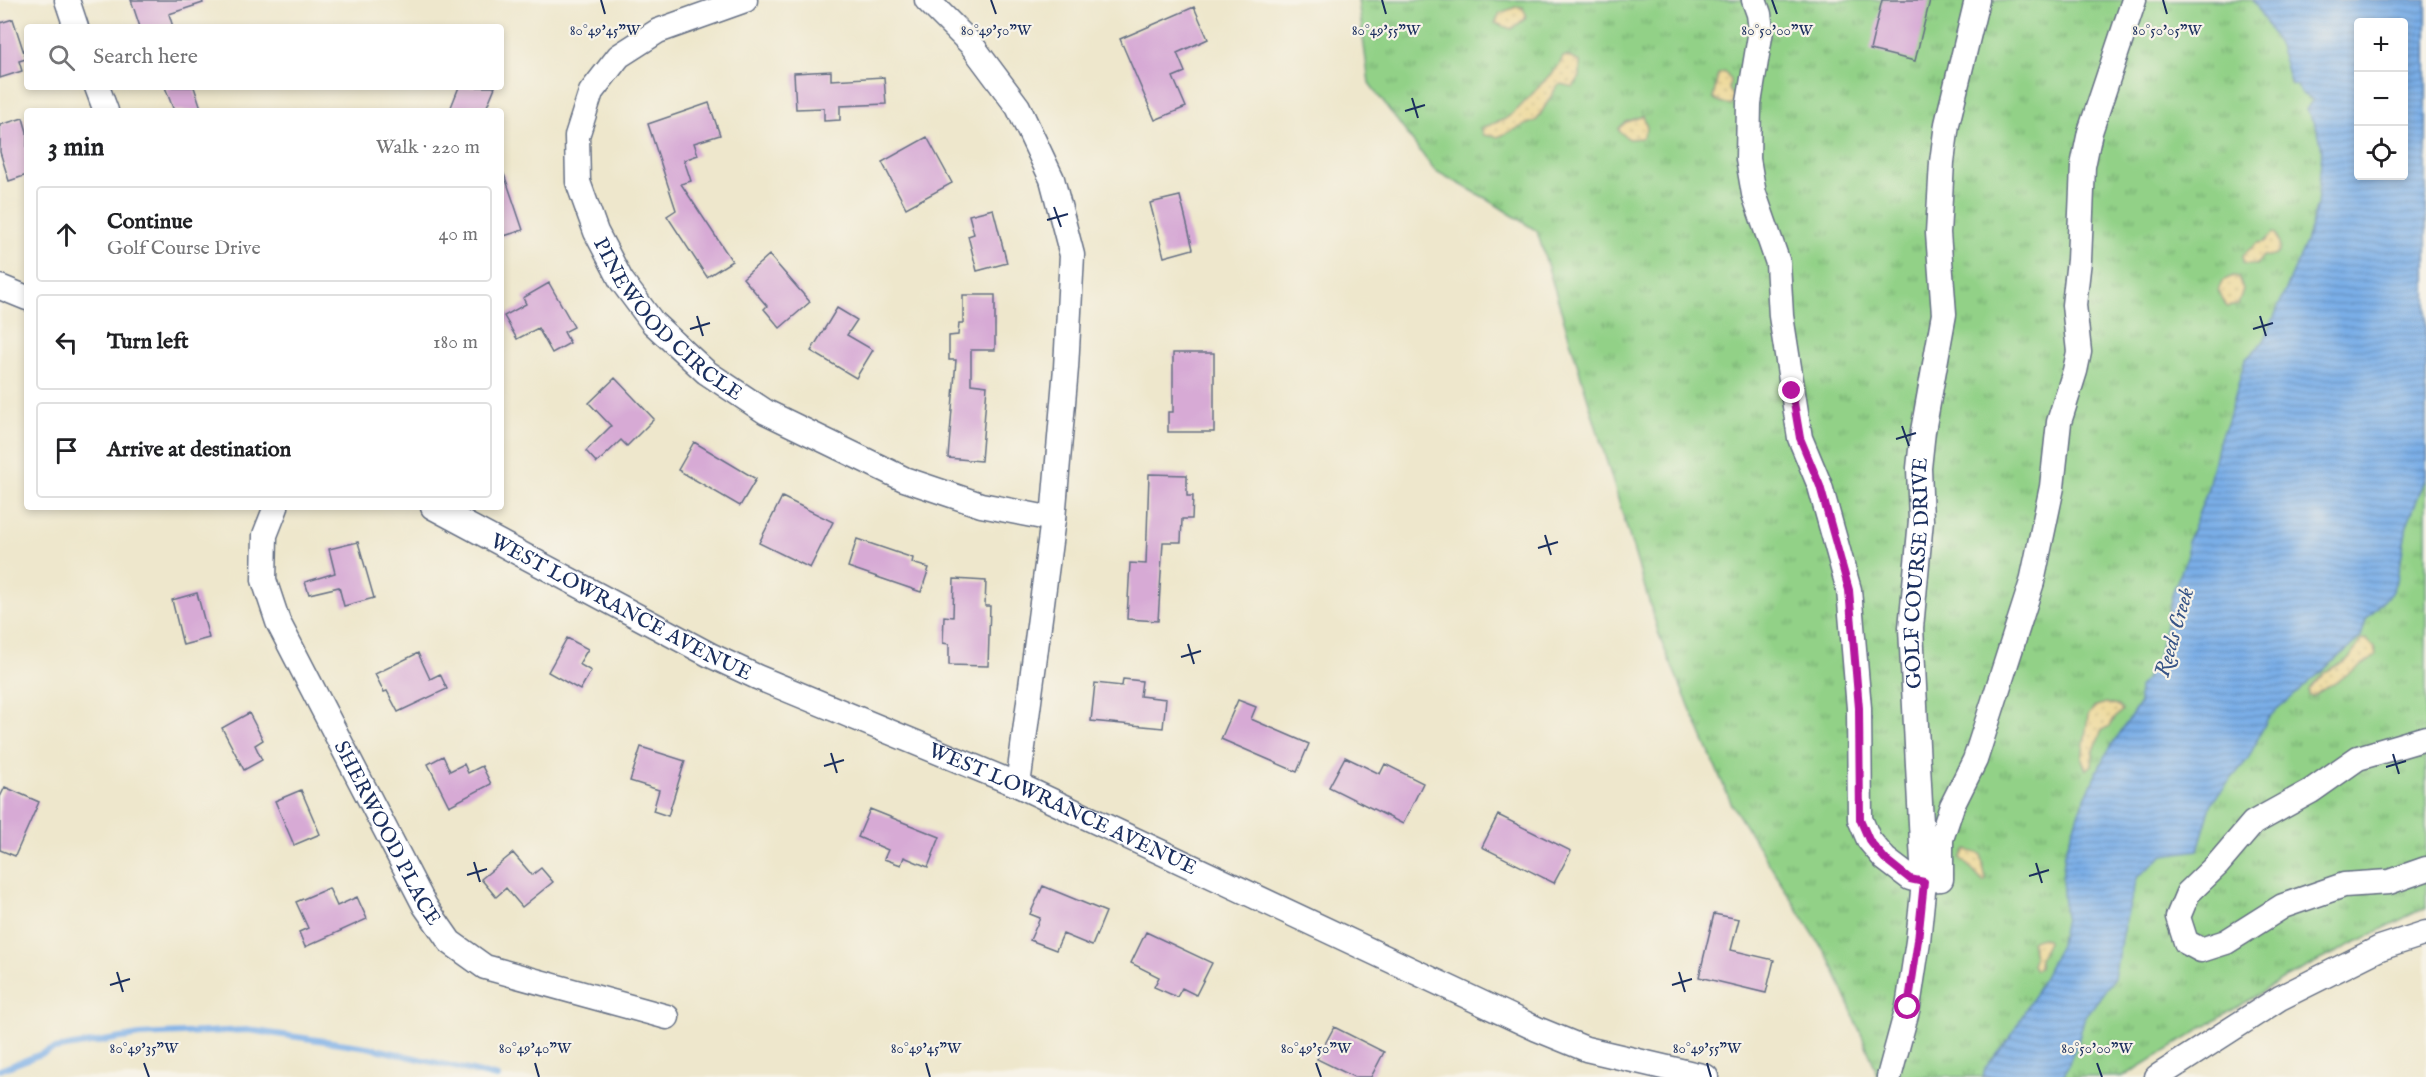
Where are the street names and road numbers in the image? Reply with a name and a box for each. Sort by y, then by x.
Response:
street label: PINEWOOD CIRCLE [586,233,747,407]
street label: GOLF COURSE DRIVE [1899,456,1936,690]
street label: WEST LOWRANCE AVENUE [485,528,756,688]
street label: SHERWOOD PLACE [327,736,446,931]
street label: WEST LOWRANCE AVENUE [924,737,1201,882]

